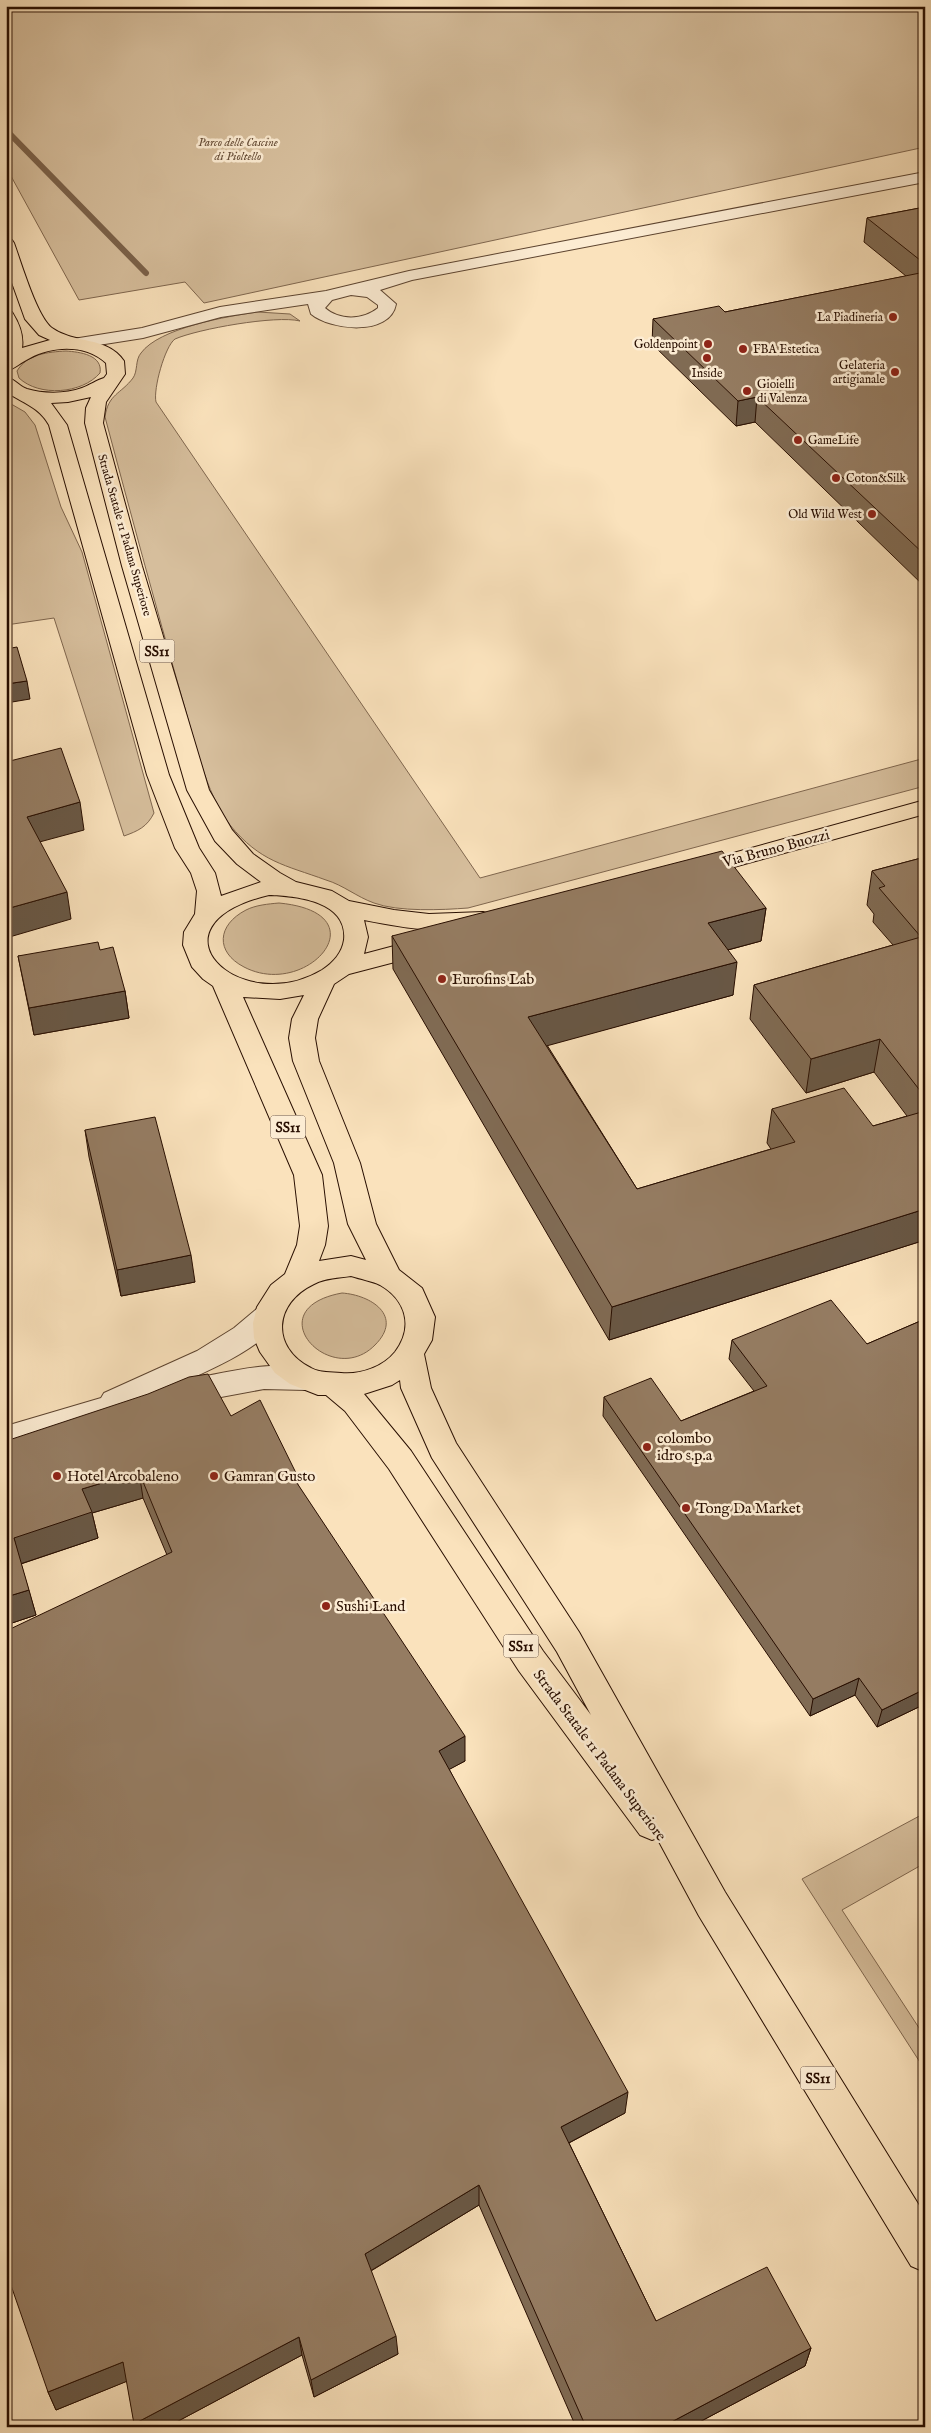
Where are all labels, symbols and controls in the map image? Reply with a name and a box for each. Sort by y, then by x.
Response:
park label: Parco delle Cascine di Pioltello [198,135,278,164]
place label: La Piadineria [817,310,884,325]
marker: La Piadineria [887,311,899,323]
place label: Goldenpoint [634,337,698,353]
marker: Goldenpoint [702,338,714,350]
place label: FBA Estetica [753,342,820,357]
marker: FBA Estetica [737,343,749,355]
marker: Inside [701,352,713,364]
place label: Gelateria artigianale [833,358,886,387]
place label: Inside [692,366,723,381]
marker: Gelateria artigianale [889,366,901,378]
place label: Gioielli di Valenza [757,377,808,406]
marker: Gioielli di Valenza [741,385,753,397]
place label: GameLife [808,433,860,448]
marker: GameLife [792,434,804,446]
street label: Strada Statale 11 Padana Superiore [93,452,155,619]
place label: Coton&Silk [846,471,907,486]
marker: Coton&Silk [830,472,842,484]
place label: Old Wild West [788,507,862,522]
marker: Old Wild West [866,508,878,520]
road number: SS11 [140,640,174,662]
street label: Via Bruno Buozzi [720,825,832,872]
place label: Eurofins Lab [452,970,534,989]
marker: Eurofins Lab [436,973,448,985]
road number: SS11 [270,1116,306,1138]
place label: colombo idro s.p.a [657,1429,713,1465]
marker: colombo idro s.p.a [641,1441,653,1453]
place label: Hotel Arcobaleno [67,1467,179,1486]
place label: Gamran Gusto [224,1467,315,1486]
marker: Hotel Arcobaleno [51,1470,63,1482]
marker: Gamran Gusto [208,1470,220,1482]
place label: Tong Da Market [696,1499,801,1518]
marker: Tong Da Market [680,1502,692,1514]
place label: Sushi Land [336,1597,406,1616]
marker: Sushi Land [320,1600,332,1612]
road number: SS11 [504,1634,538,1658]
street label: Strada Statale 11 Padana Superiore [529,1666,670,1845]
road number: SS11 [800,2066,836,2090]

